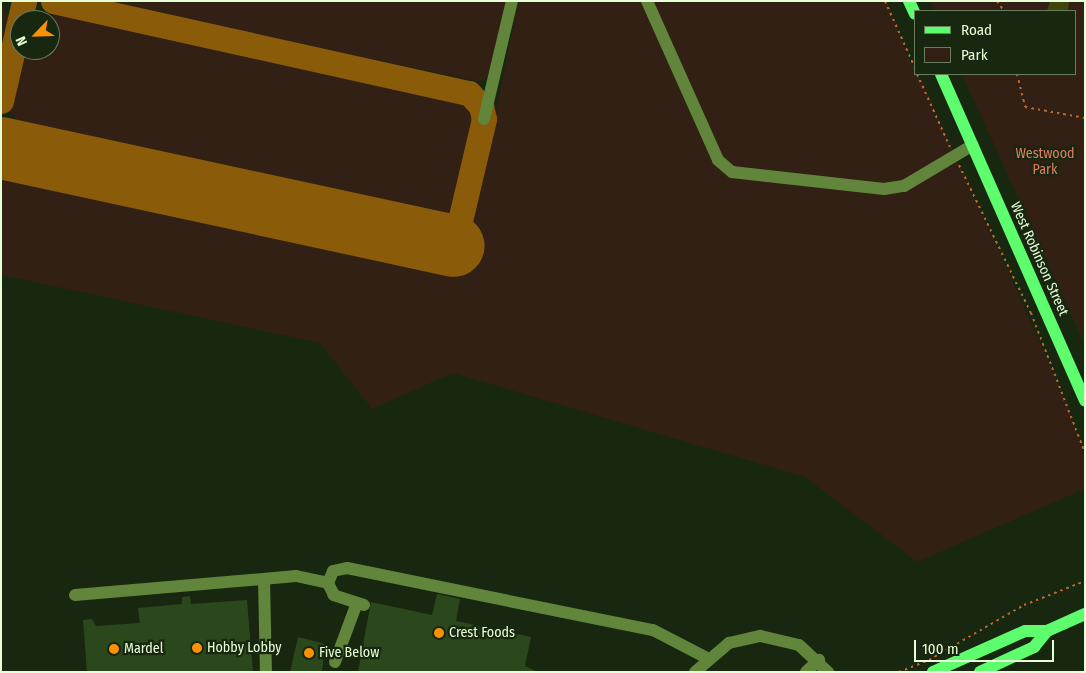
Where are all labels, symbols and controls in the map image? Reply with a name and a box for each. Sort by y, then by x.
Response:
north arrow [10,10,60,60]
legend [914,10,1076,75]
text: Road [961,21,992,39]
text: N [12,34,31,48]
text: Park [961,46,988,64]
park label: Westwood Park [1015,146,1075,178]
street label: West Robinson Street [1006,200,1072,318]
place label: Crest Foods [449,625,515,641]
marker: Crest Foods [433,627,445,639]
scale bar [916,630,1056,662]
place label: Hobby Lobby [207,640,282,656]
text: 100 m [922,640,959,658]
place label: Mardel [124,641,163,657]
marker: Hobby Lobby [191,642,203,654]
marker: Mardel [108,643,120,655]
place label: Five Below [319,645,379,661]
marker: Five Below [303,647,315,659]

